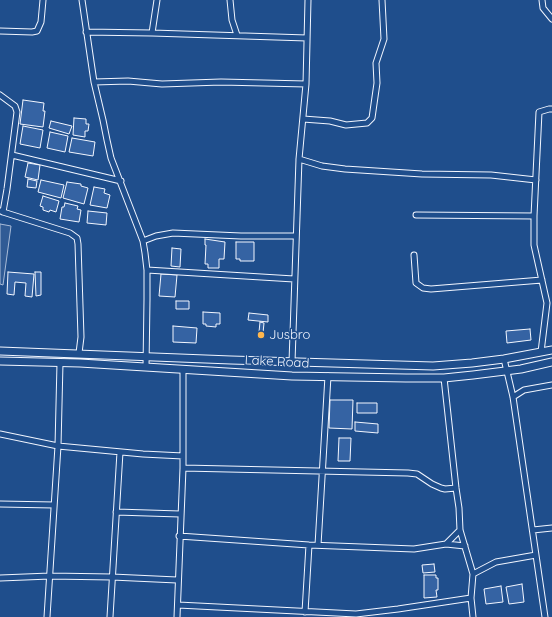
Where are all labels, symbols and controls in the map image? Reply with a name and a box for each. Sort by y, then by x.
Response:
place label: Jusbro [269,327,310,343]
marker: Jusbro [256,330,266,340]
street label: Lake Road [244,353,310,371]

